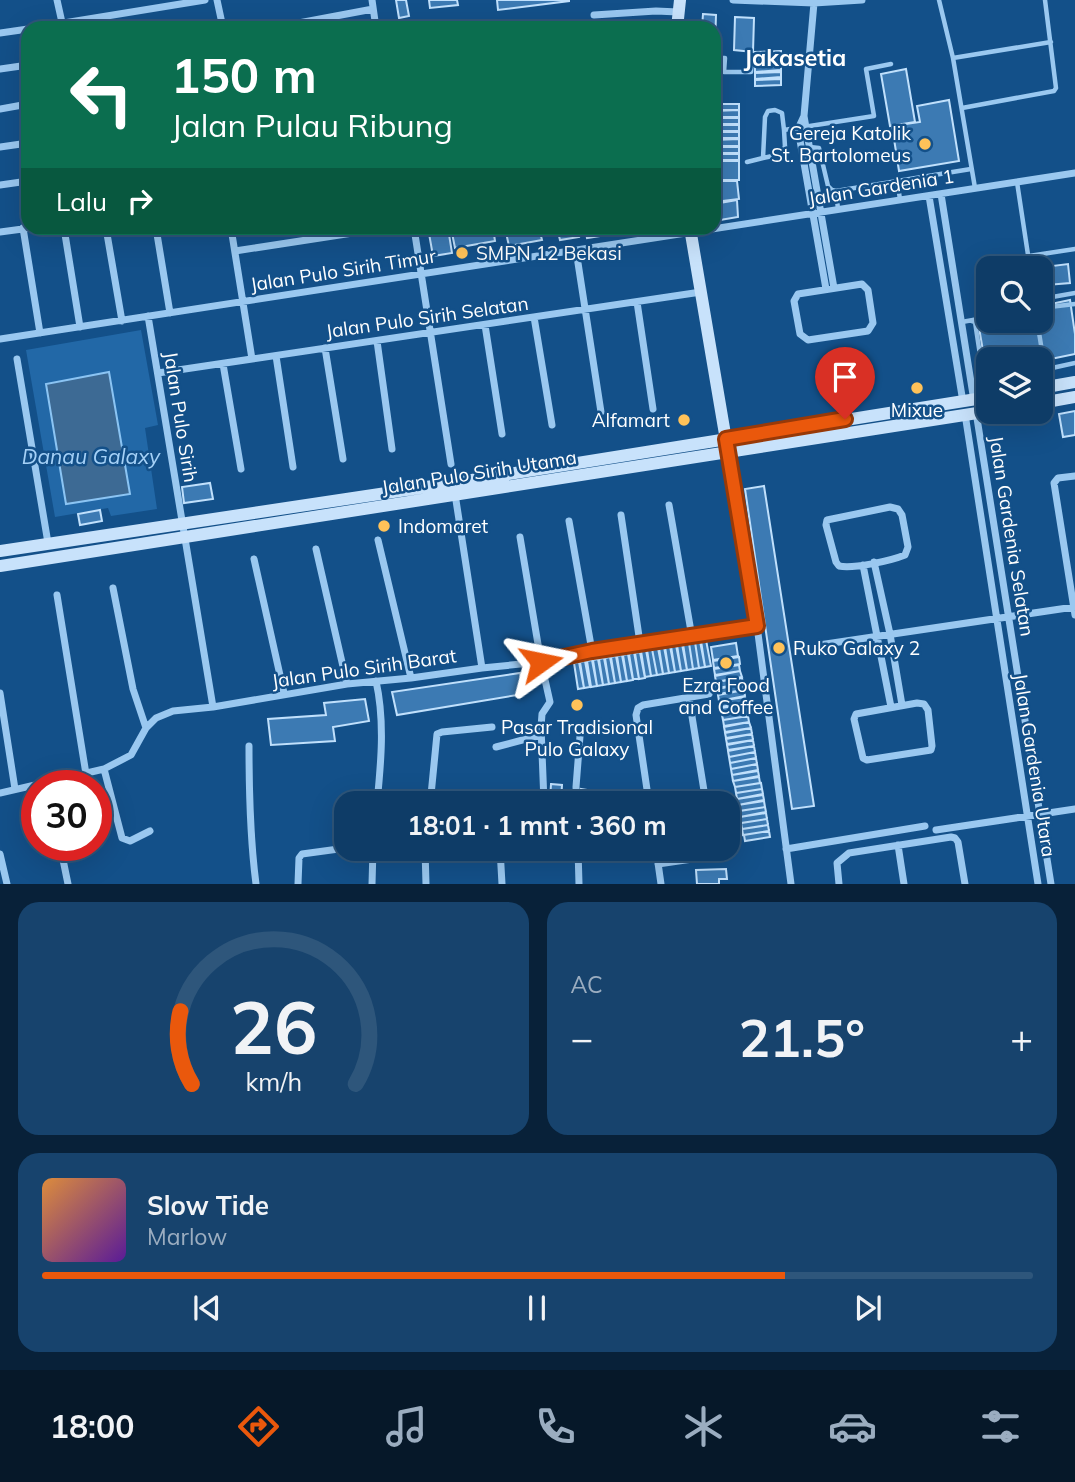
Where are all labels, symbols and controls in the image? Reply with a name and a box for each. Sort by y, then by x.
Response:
district label: Jakasetia [744,43,846,72]
text: 150 m [171,44,317,105]
icon: left [56,49,147,140]
text: Jalan Pulau Ribung [171,105,453,145]
place label: Gereja Katolik St. Bartolomeus [771,121,911,167]
marker: Gereja Katolik St. Bartolomeus [917,136,933,152]
street label: Jalan Gardenia 1 [807,164,955,210]
icon: right [121,182,159,220]
text: Lalu [56,185,107,218]
place label: SMPN 12 Bekasi [476,241,622,265]
street label: Jalan Pulo Sirih Timur [248,243,438,297]
marker: SMPN 12 Bekasi [454,245,470,261]
map controls [976,256,1053,424]
button: search [976,256,1053,333]
street label: Jalan Pulo Sirih Selatan [324,291,530,343]
pin [815,347,875,419]
button: layers [976,347,1053,424]
street label: Jalan Pulo Sirih [159,350,203,484]
icon: arrive [826,358,864,396]
marker: Mixue [909,380,925,396]
place label: Mixue [891,398,943,422]
place label: Alfamart [592,408,670,432]
marker: Alfamart [676,412,692,428]
street label: Jalan Gardenia Selatan [984,434,1040,638]
water label: Danau Galaxy [22,443,161,469]
street label: Jalan Pulo Sirih Utama [380,445,578,499]
place label: Indomaret [398,514,488,538]
marker: Indomaret [376,518,392,534]
position arrow [504,625,578,699]
place label: Ruko Galaxy 2 [793,636,920,660]
marker: Ruko Galaxy 2 [771,640,787,656]
street label: Jalan Pulo Sirih Barat [270,643,458,693]
marker: Ezra Food and Coffee [718,655,734,671]
street label: Jalan Gardenia Utara [1009,671,1061,859]
place label: Ezra Food and Coffee [679,673,773,719]
marker: Pasar Tradisional Pulo Galaxy [569,697,585,713]
place label: Pasar Tradisional Pulo Galaxy [501,715,653,761]
speed limit sign: 30 [21,770,112,861]
text: 18:01 · 1 mnt · 360 m [407,809,667,842]
text: AC [571,970,603,999]
text: 26 [230,982,317,1073]
text: 21.5° [739,1005,865,1070]
text: − [571,1014,593,1062]
text: + [1010,1014,1033,1062]
text: km/h [245,1066,302,1097]
text: Slow Tide [147,1189,269,1222]
text: Marlow [147,1222,227,1251]
icon: previous [188,1289,226,1327]
icon: pause [518,1289,556,1327]
icon: next [849,1289,887,1327]
icon: directions [234,1402,283,1451]
icon: music [382,1402,431,1451]
icon: phone [531,1402,580,1451]
icon: climate [679,1402,728,1451]
icon: car [828,1402,877,1451]
icon: filters [976,1402,1025,1451]
text: 18:00 [50,1406,134,1446]

